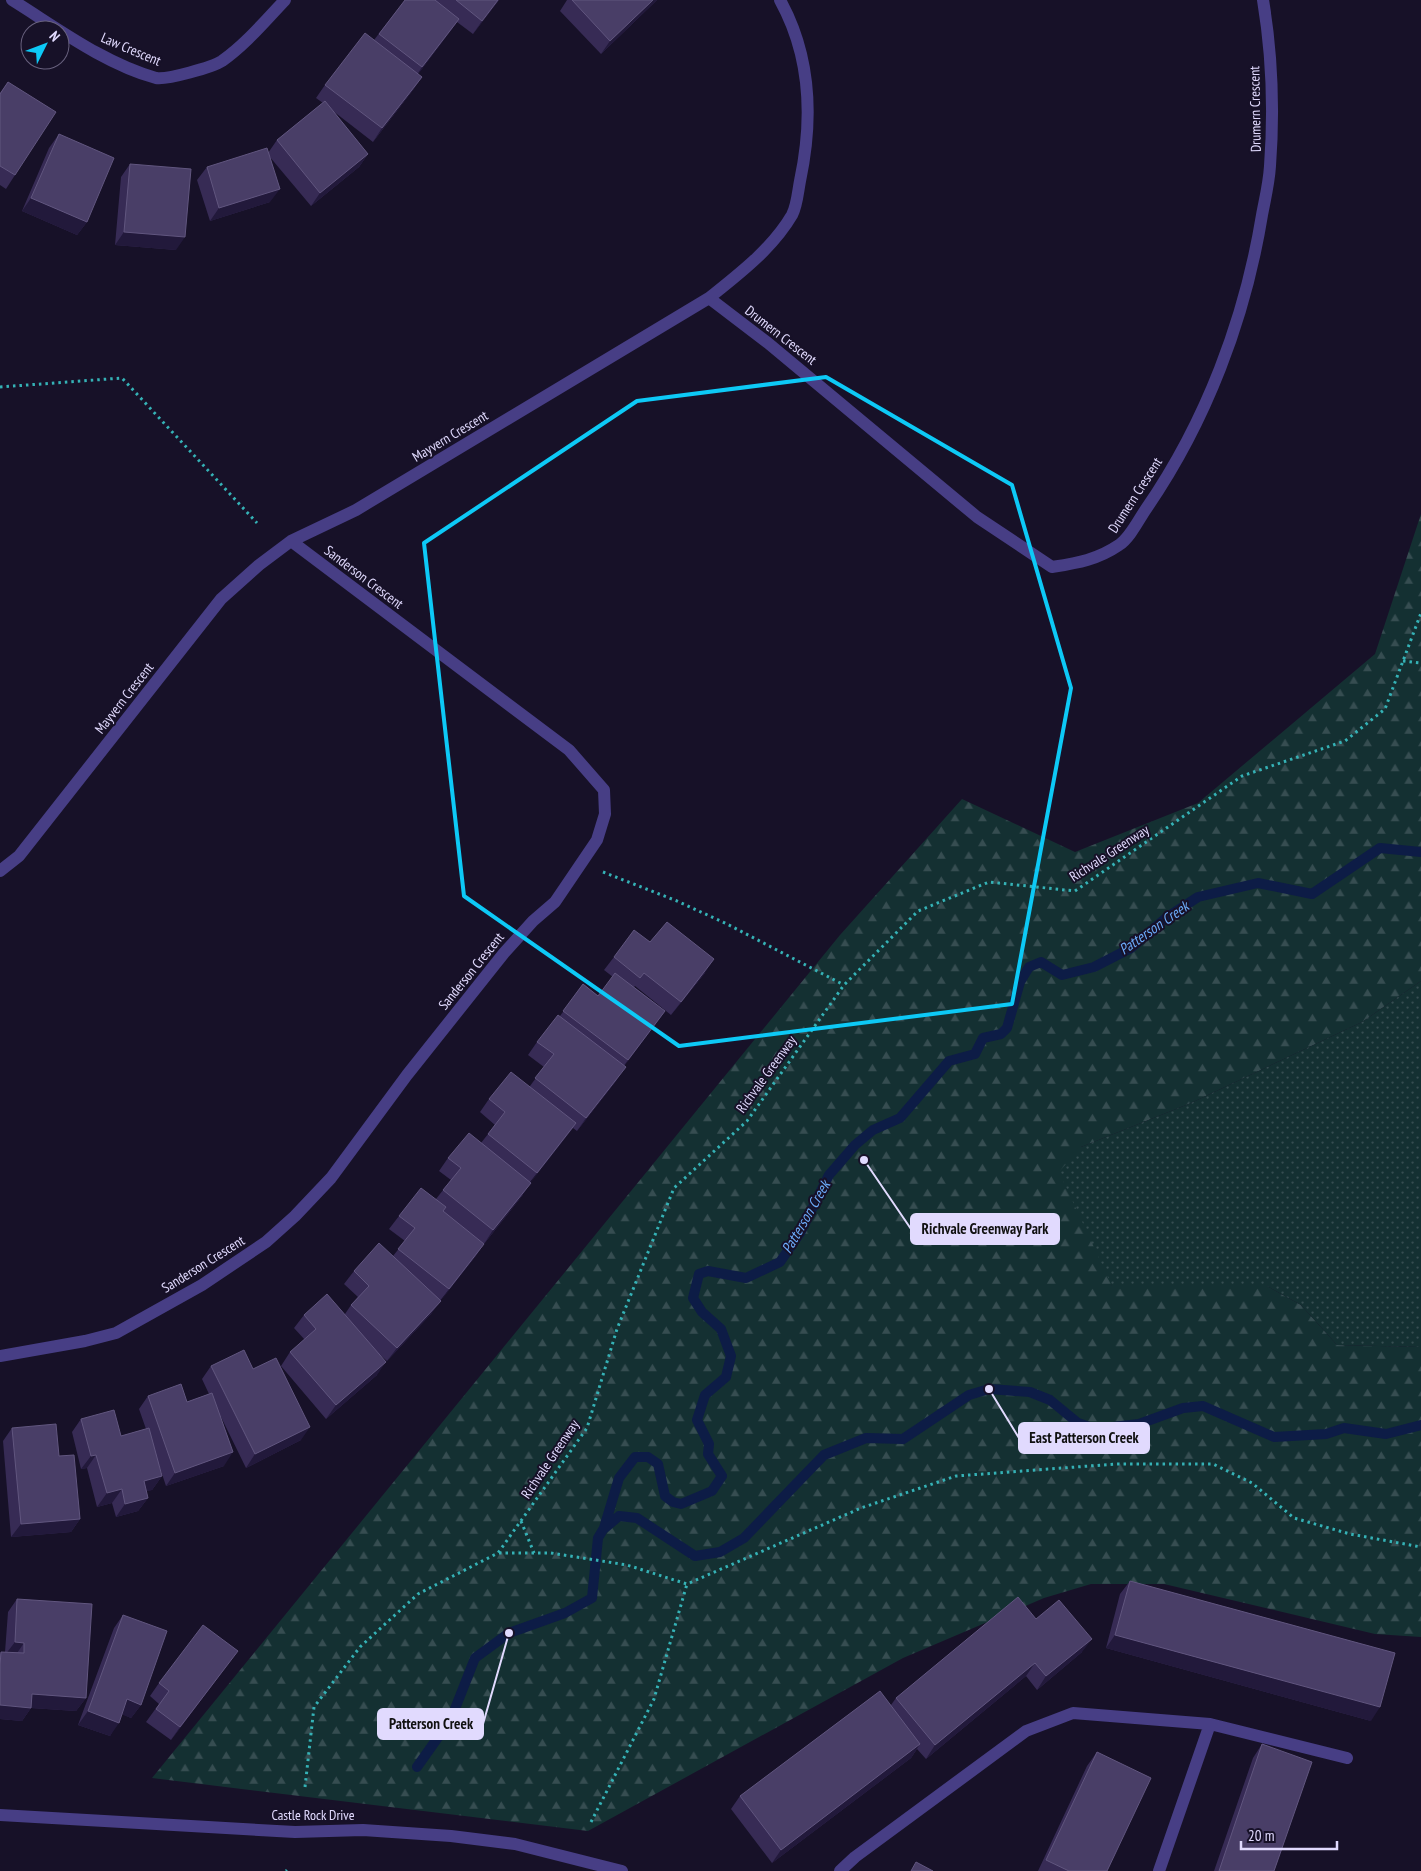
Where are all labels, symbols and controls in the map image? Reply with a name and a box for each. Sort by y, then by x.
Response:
north arrow [20,20,70,70]
text: N [45,27,64,45]
street label: Law Crescent [98,28,164,70]
street label: Drumern Crescent [1245,66,1265,152]
street label: Drumern Crescent [741,301,821,369]
street label: Mayvern Crescent [409,406,491,466]
street label: Drumern Crescent [1104,454,1166,536]
street label: Sanderson Crescent [321,541,407,613]
street label: Mayvern Crescent [91,659,157,737]
street label: Richvale Greenway [1066,820,1153,885]
water label: Patterson Creek [1115,895,1194,959]
street label: Sanderson Crescent [434,929,508,1013]
street label: Richvale Greenway [732,1031,801,1116]
water label: Patterson Creek [777,1175,835,1257]
callout: Richvale Greenway Park [911,1214,1059,1244]
text: Richvale Greenway Park [922,1219,1049,1238]
street label: Sanderson Crescent [158,1231,248,1297]
street label: Richvale Greenway [517,1415,583,1502]
callout: East Patterson Creek [1019,1423,1149,1453]
text: East Patterson Creek [1029,1428,1140,1447]
callout: Patterson Creek [378,1709,483,1739]
text: Patterson Creek [389,1714,474,1733]
street label: Castle Rock Drive [271,1806,355,1824]
scale bar [1241,1818,1337,1850]
text: 20 m [1248,1826,1274,1845]

